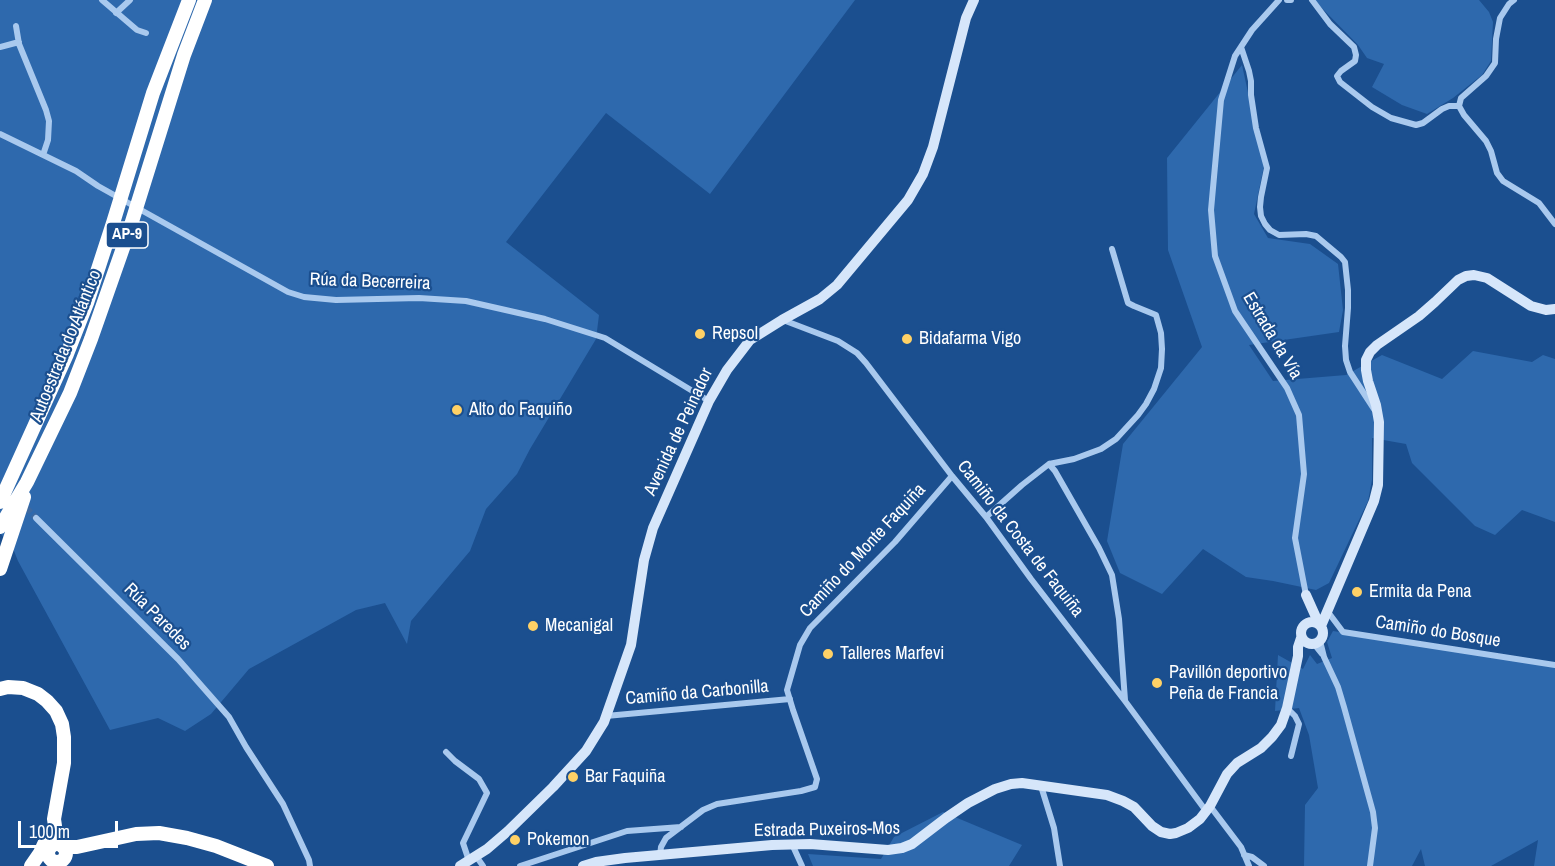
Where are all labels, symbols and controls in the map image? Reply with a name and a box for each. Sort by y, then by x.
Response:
road number: AP-9 [106,222,148,248]
street label: Autoestrada do Atlántico [26,267,106,425]
street label: Rúa da Becerreira [309,269,431,295]
street label: Estrada da Vía [1238,289,1306,383]
place label: Repsol [712,323,758,345]
marker: Repsol [693,327,707,341]
place label: Bidafarma Vigo [919,328,1021,350]
marker: Bidafarma Vigo [900,332,914,346]
street label: Avenida de Peinador [640,365,718,499]
place label: Alto do Faquiño [469,399,572,421]
marker: Alto do Faquiño [450,403,464,417]
street label: Camiño da Costa de Faquiña [952,456,1088,622]
street label: Camiño do Monte Faquiña [795,480,931,622]
street label: Rúa Paredes [119,579,195,655]
place label: Ermita da Pena [1369,581,1472,603]
marker: Ermita da Pena [1350,585,1364,599]
street label: Camiño do Bosque [1374,611,1502,653]
place label: Mecanigal [545,615,613,637]
marker: Mecanigal [526,619,540,633]
place label: Talleres Marfevi [840,643,944,665]
marker: Talleres Marfevi [821,647,835,661]
place label: Pavillón deportivo Peña de Francia [1169,662,1287,704]
street label: Camiño da Carbonilla [625,676,769,710]
marker: Pavillón deportivo Peña de Francia [1150,676,1164,690]
place label: Bar Faquiña [585,766,666,788]
marker: Bar Faquiña [566,770,580,784]
scale bar [21,809,122,847]
street label: Estrada Puxeiros-Mos [754,818,900,842]
text: 100 m [29,819,70,844]
place label: Pokemon [527,829,589,851]
marker: Pokemon [508,833,522,847]

